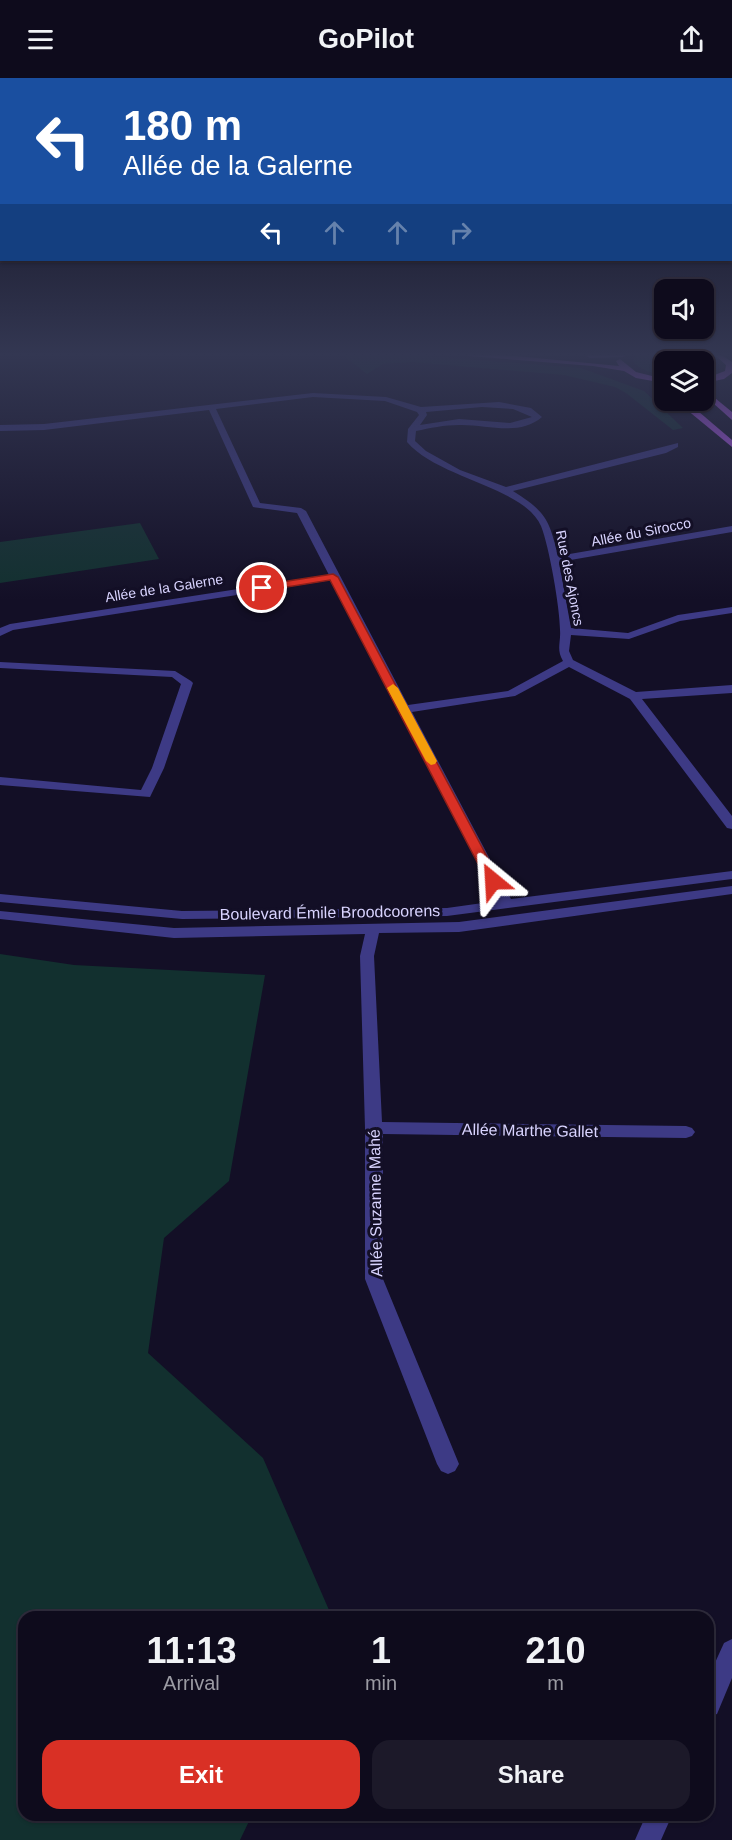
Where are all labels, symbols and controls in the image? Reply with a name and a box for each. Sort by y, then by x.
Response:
icon: menu [24,23,57,56]
icon: share [675,23,708,56]
text: GoPilot [318,24,414,54]
icon: left [24,102,102,180]
text: 180 m [123,102,242,149]
text: Allée de la Galerne [123,151,353,181]
icon: left [255,216,288,249]
icon: ahead [318,216,351,249]
icon: ahead [381,216,414,249]
icon: right [444,216,477,249]
map controls [654,279,714,411]
button: sound [654,279,714,339]
button: layers [654,351,714,411]
street label: Allée du Sirocco [590,514,692,550]
street label: Rue des Ajoncs [553,529,587,627]
pin [236,562,287,613]
street label: Allée de la Galerne [104,571,224,605]
icon: arrive [245,571,278,604]
position arrow [461,849,525,913]
street label: Boulevard Émile Broodcoorens [220,901,440,923]
street label: Allée Marthe Gallet [462,1121,599,1140]
street label: Allée Suzanne Mahé [366,1129,385,1277]
text: 11:13 [146,1630,236,1671]
text: 1 [371,1630,391,1671]
text: 210 [526,1630,586,1671]
text: Arrival [163,1672,220,1694]
text: min [365,1672,397,1694]
text: m [547,1672,564,1694]
button: Exit [42,1740,360,1809]
button: Share [372,1740,690,1809]

